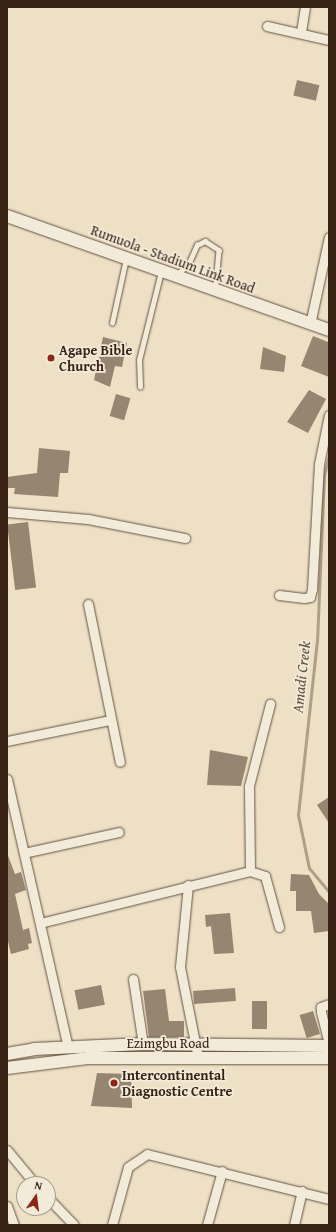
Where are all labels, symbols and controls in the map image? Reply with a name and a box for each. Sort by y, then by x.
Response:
street label: Rumuola - Stadium Link Road [89,221,257,297]
place label: Agape Bible Church [59,342,132,374]
marker: Agape Bible Church [46,353,56,363]
water label: Amadi Creek [288,640,314,714]
street label: Ezimgbu Road [127,1035,209,1051]
place label: Intercontinental Diagnostic Centre [122,1067,232,1100]
marker: Intercontinental Diagnostic Centre [109,1078,119,1088]
north arrow [16,1176,56,1216]
text: N [33,1177,44,1194]

